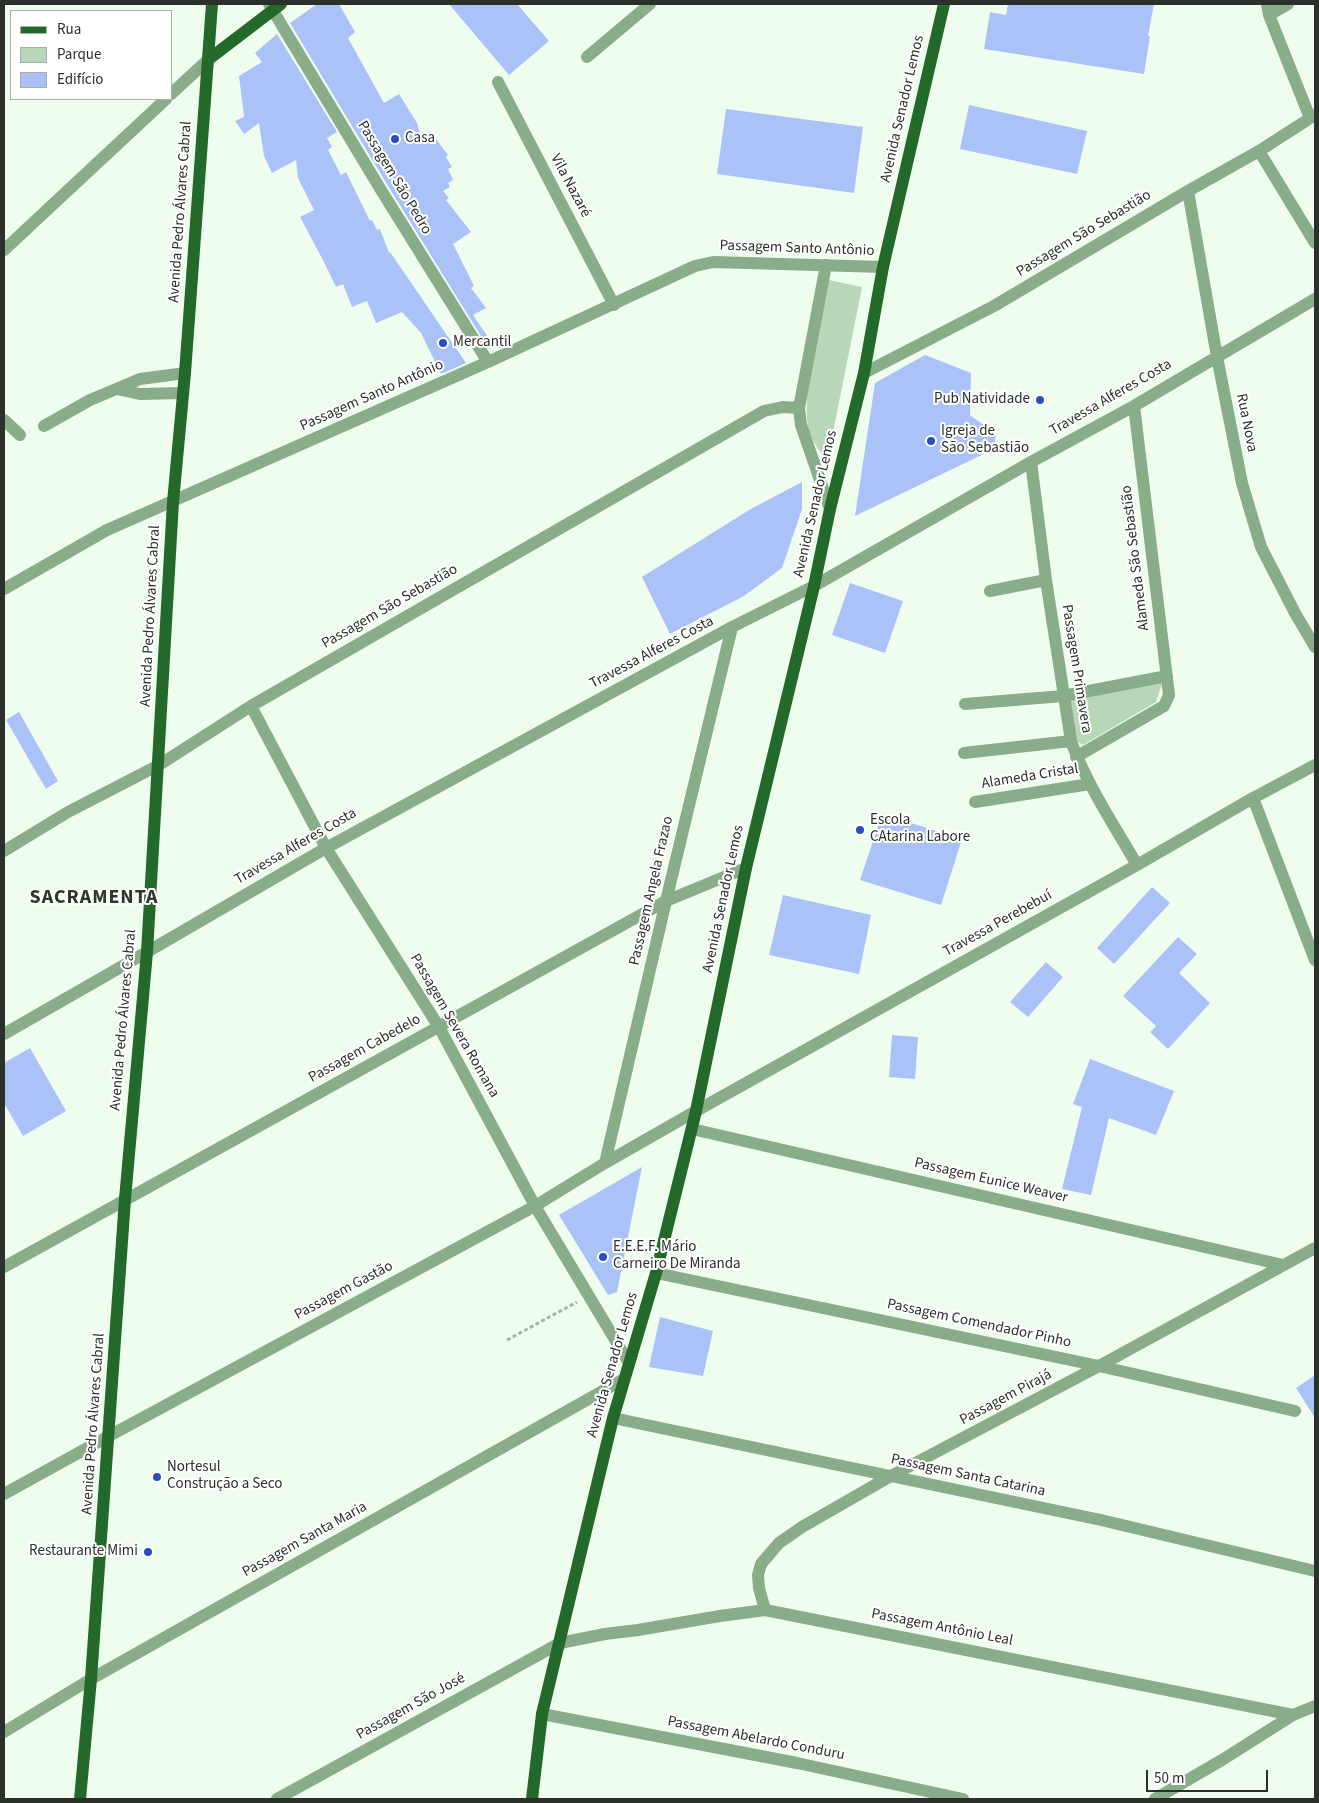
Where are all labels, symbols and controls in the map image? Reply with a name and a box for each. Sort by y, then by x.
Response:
legend [10,10,172,100]
text: Rua [57,19,81,40]
street label: Avenida Senador Lemos [877,34,929,184]
text: Parque [57,44,101,65]
text: Edifício [57,69,104,90]
street label: Passagem São Pedro [353,118,435,238]
street label: Avenida Pedro Álvares Cabral [166,121,196,303]
place label: Casa [405,130,435,148]
marker: Casa [389,133,401,145]
street label: Vila Nazaré [546,151,594,221]
street label: Passagem São Sebastião [1013,187,1155,281]
street label: Passagem Santo Antônio [719,237,875,261]
place label: Mercantil [453,334,511,352]
marker: Mercantil [437,337,449,349]
street label: Passagem Santo Antônio [298,356,446,436]
street label: Travessa Alferes Costa [1047,356,1175,440]
place label: Pub Natividade [934,391,1030,409]
street label: Rua Nova [1232,392,1260,454]
marker: Pub Natividade [1034,394,1046,406]
place label: Igreja de São Sebastião [941,423,1029,458]
street label: Avenida Senador Lemos [790,429,842,579]
marker: Igreja de São Sebastião [925,435,937,447]
street label: Alameda São Sebastião [1118,484,1154,632]
street label: Avenida Pedro Álvares Cabral [137,525,165,707]
street label: Passagem São Sebastião [319,561,461,653]
street label: Passagem Primavera [1057,603,1095,735]
street label: Travessa Alferes Costa [587,613,717,693]
street label: Alameda Cristal [980,760,1080,794]
street label: Travessa Alferes Costa [232,805,360,889]
place label: Escola CAtarina Labore [870,812,970,847]
street label: Passagem Angela Frazao [626,815,678,967]
street label: Avenida Senador Lemos [700,824,748,974]
marker: Escola CAtarina Labore [854,824,866,836]
district label: SACRAMENTA [28,887,160,911]
street label: Travessa Perebebuí [941,887,1055,961]
street label: Avenida Pedro Álvares Cabral [107,929,141,1111]
street label: Passagem Severa Romana [405,951,503,1101]
street label: Passagem Cabedelo [306,1011,424,1087]
street label: Passagem Eunice Weaver [913,1155,1069,1207]
place label: E.E.E.F. Mário Carneiro De Miranda [613,1239,741,1274]
marker: E.E.E.F. Mário Carneiro De Miranda [597,1251,609,1263]
street label: Passagem Gastão [292,1257,396,1325]
street label: Avenida Senador Lemos [584,1290,642,1440]
street label: Passagem Comendador Pinho [885,1296,1073,1352]
street label: Avenida Pedro Álvares Cabral [79,1333,109,1515]
street label: Passagem Pirajá [957,1366,1055,1430]
street label: Passagem Santa Catarina [889,1451,1047,1501]
place label: Nortesul Construção a Seco [167,1459,282,1494]
marker: Nortesul Construção a Seco [151,1471,163,1483]
street label: Passagem Santa Maria [240,1498,370,1582]
place label: Restaurante Mimi [29,1543,138,1561]
marker: Restaurante Mimi [142,1546,154,1558]
street label: Passagem Antônio Leal [870,1605,1014,1651]
street label: Passagem São José [354,1670,468,1744]
street label: Passagem Abelardo Conduru [666,1713,846,1765]
scale bar [1149,1760,1272,1792]
text: 50 m [1154,1768,1184,1789]

